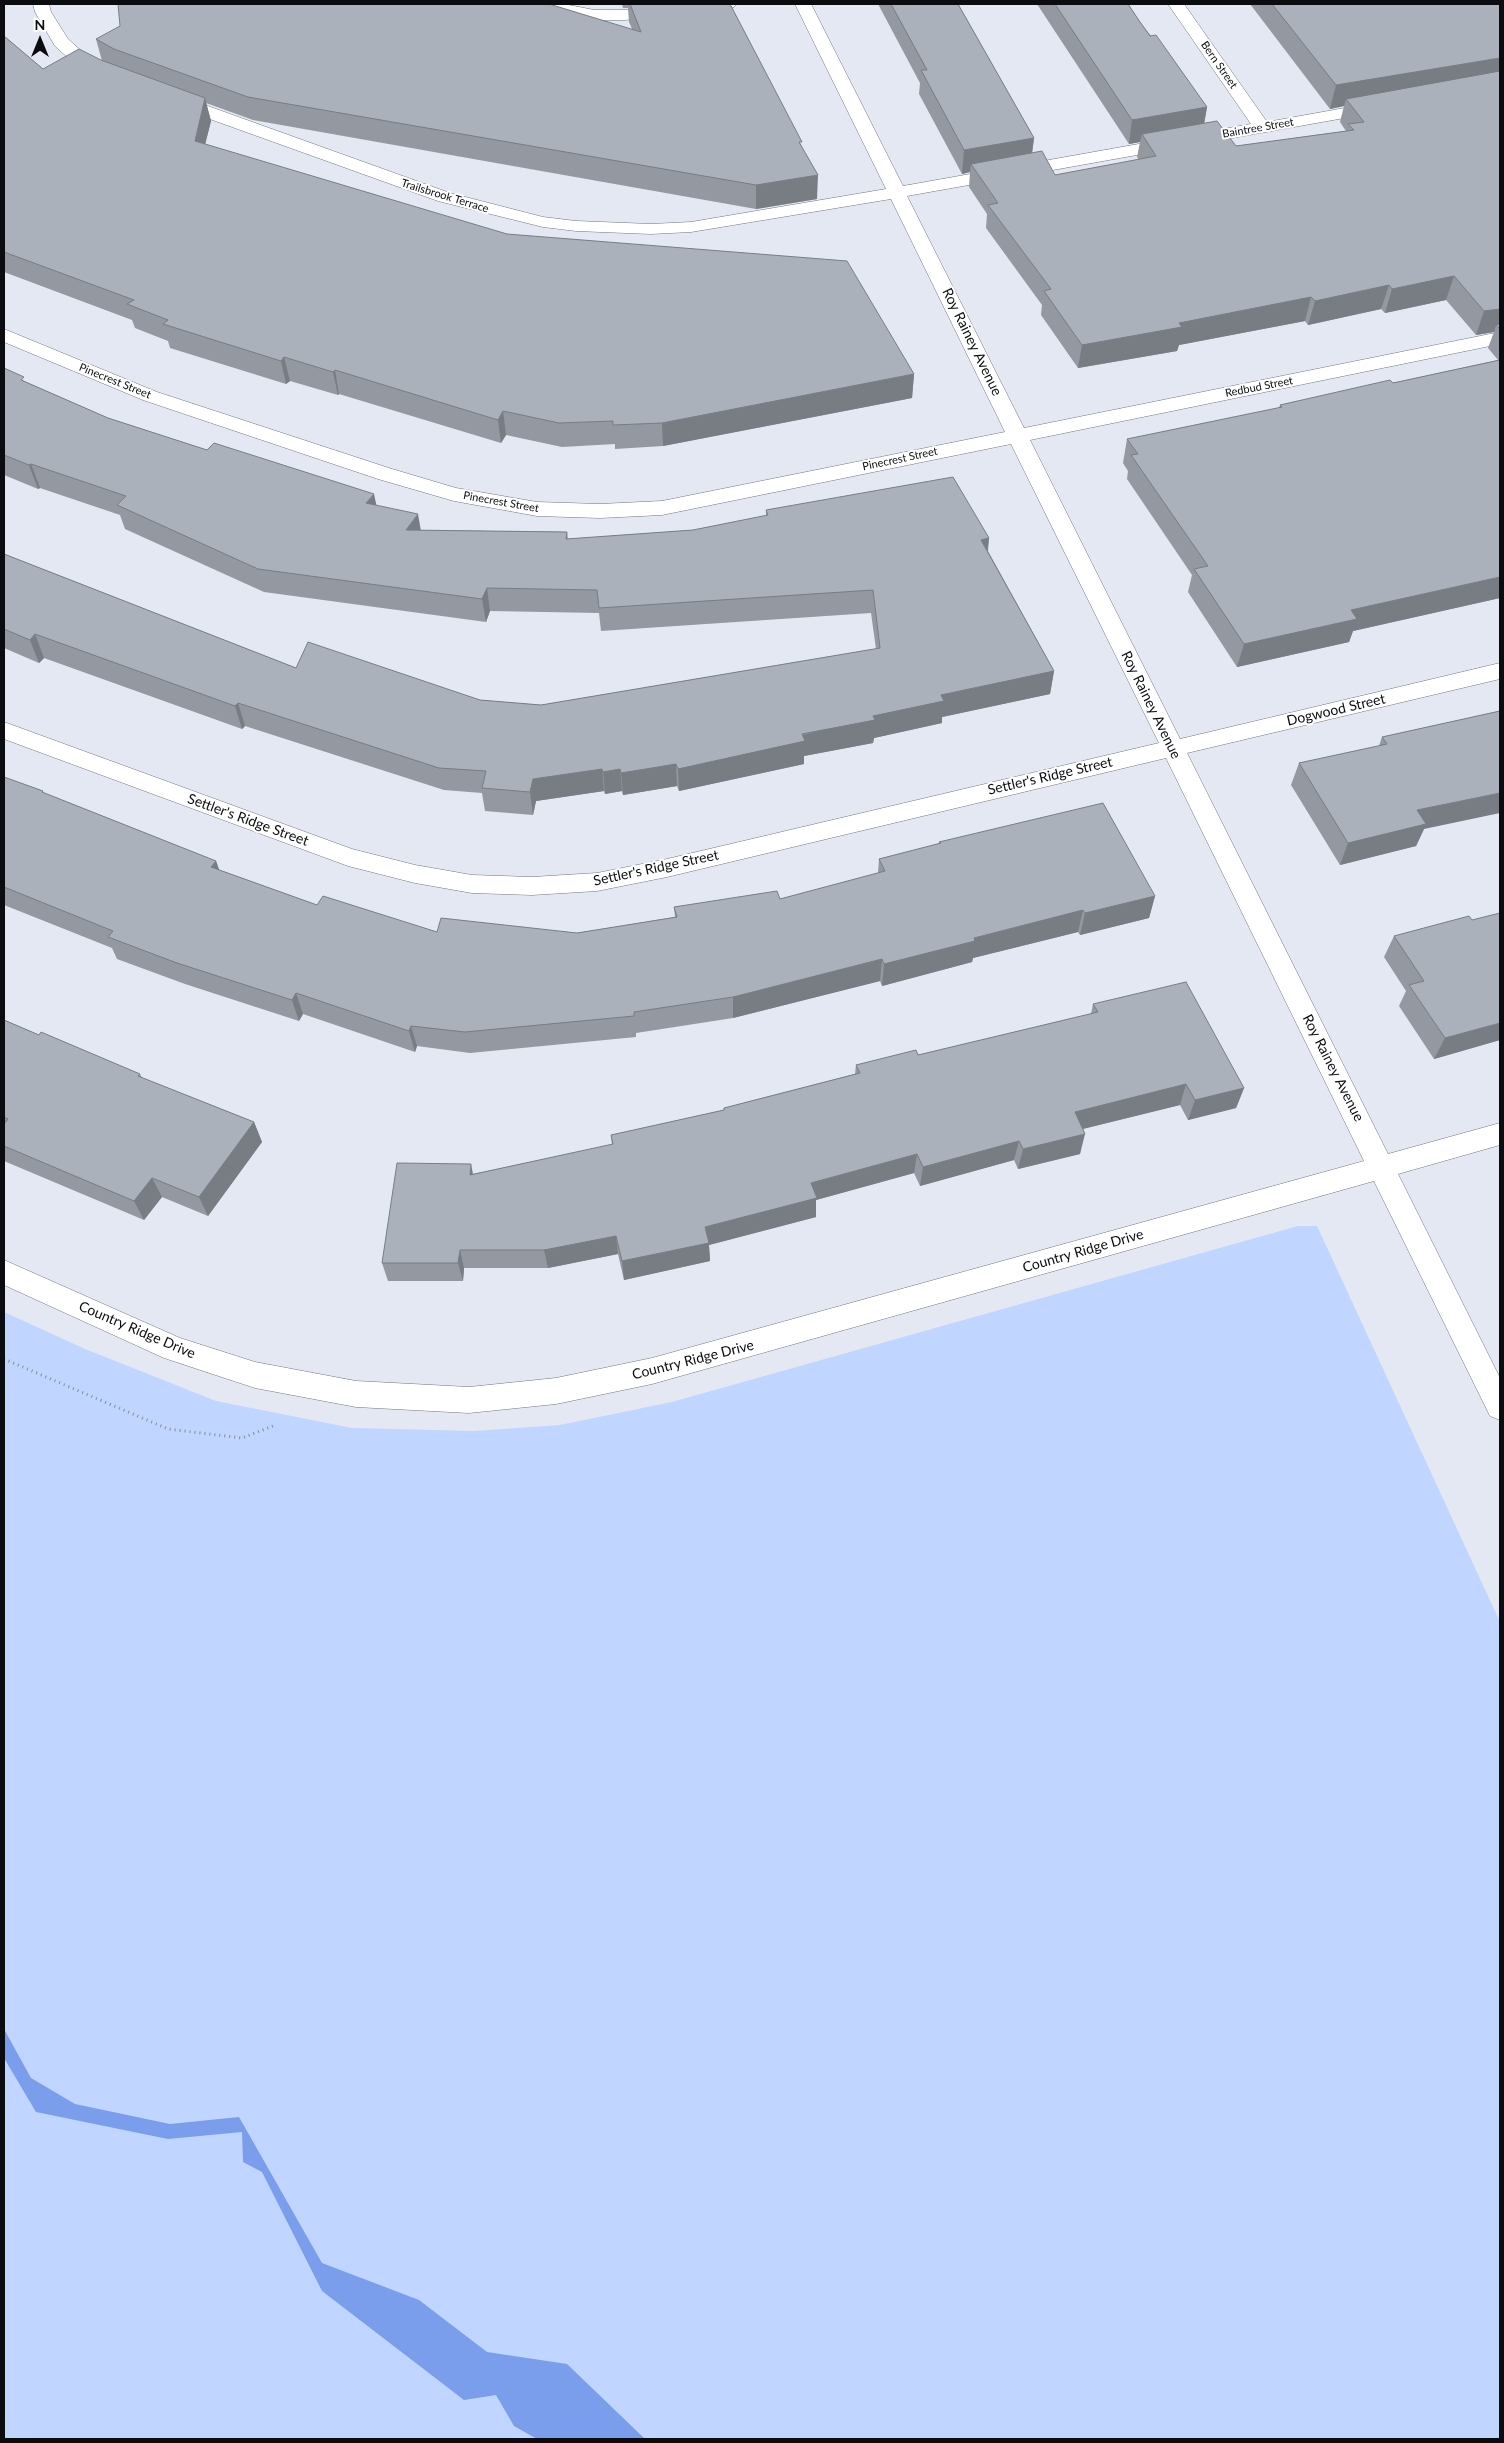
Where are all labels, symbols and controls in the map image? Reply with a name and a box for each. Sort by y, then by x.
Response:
north arrow [15,15,65,65]
text: N [35,16,45,33]
street label: Bern Street [1198,39,1240,91]
street label: Baintree Street [1221,115,1295,141]
street label: Trailsbrook Terrace [400,176,490,216]
street label: Roy Rainey Avenue [939,285,1005,399]
street label: Pinecrest Street [77,361,153,401]
street label: Redbud Street [1224,374,1294,400]
street label: Pinecrest Street [861,445,939,473]
street label: Pinecrest Street [462,489,540,515]
street label: Roy Rainey Avenue [1118,648,1184,762]
street label: Dogwood Street [1285,690,1387,730]
street label: Settler's Ridge Street [986,753,1114,799]
street label: Settler's Ridge Street [185,790,311,850]
street label: Settler's Ridge Street [592,847,720,889]
street label: Roy Rainey Avenue [1299,1012,1367,1124]
street label: Country Ridge Drive [1021,1226,1145,1276]
street label: Country Ridge Drive [76,1298,198,1362]
street label: Country Ridge Drive [630,1337,756,1383]

